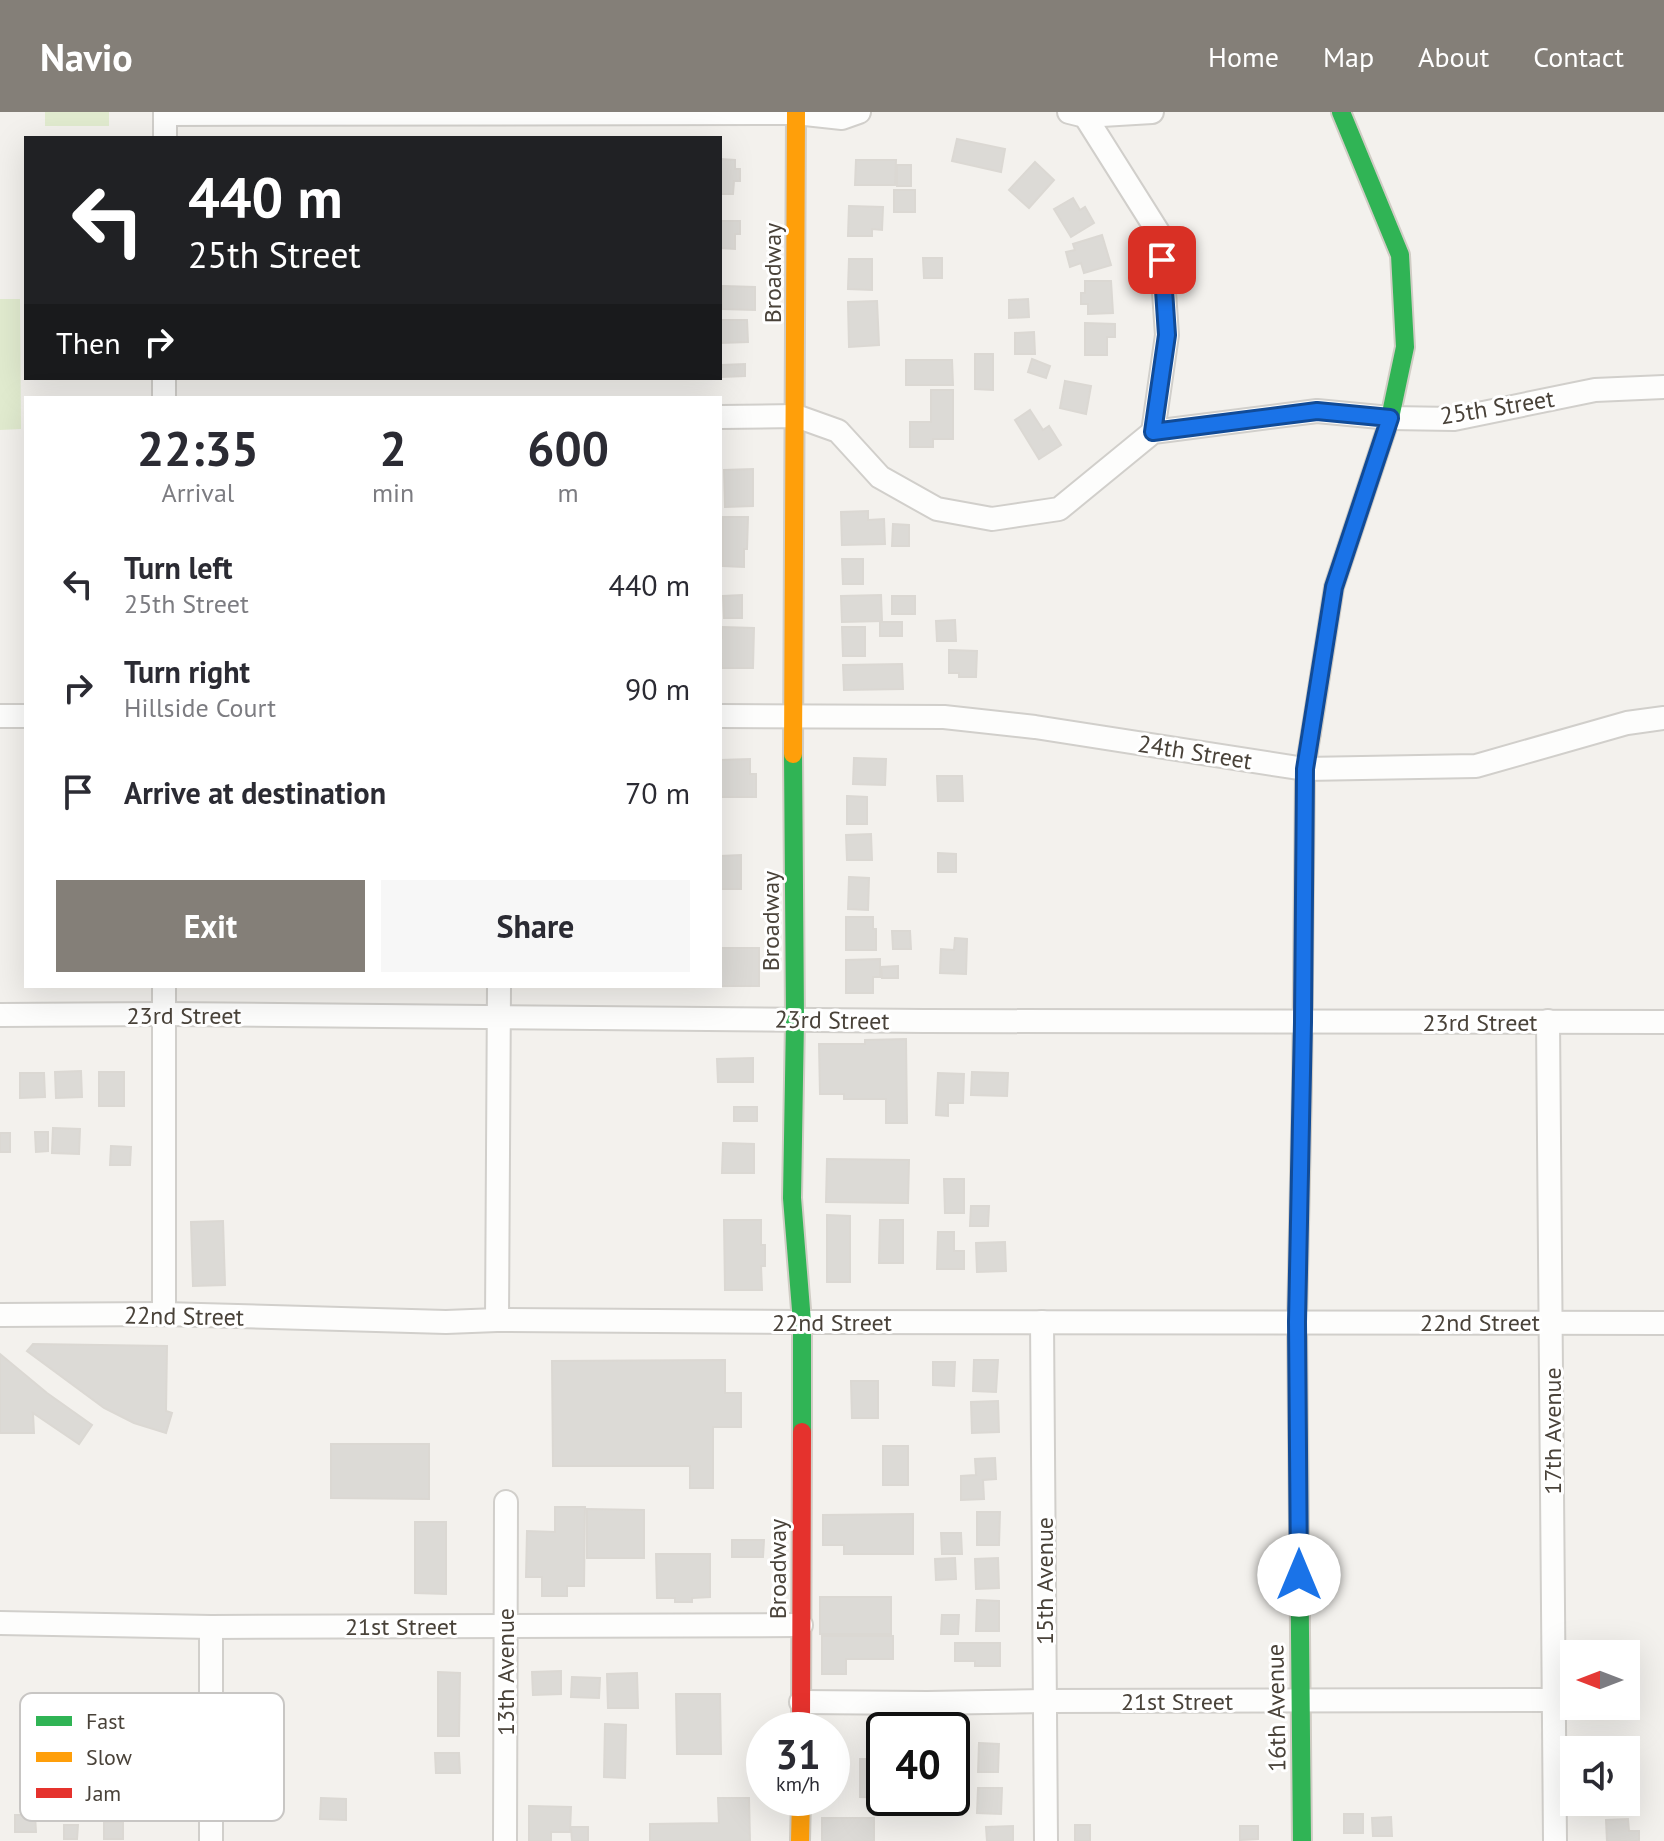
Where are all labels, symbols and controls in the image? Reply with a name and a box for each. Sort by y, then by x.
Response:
text: Navio [40,32,133,81]
text: Home [1208,38,1279,75]
text: Map [1323,38,1374,75]
text: About [1418,38,1489,75]
text: Contact [1533,38,1624,75]
text: 440 m [188,161,343,233]
icon: left [56,168,160,272]
street label: Broadway [757,223,788,323]
pin [1128,226,1196,294]
text: 25th Street [188,231,361,278]
icon: arrive [1140,238,1184,282]
icon: right [137,320,181,364]
text: Then [56,323,121,362]
street label: 25th Street [1438,383,1556,431]
text: 22:35 [137,417,259,479]
text: 2 [379,417,407,479]
text: 600 [527,417,609,479]
text: Arrival [162,476,234,509]
text: min [372,476,414,509]
text: m [558,476,579,509]
text: Turn left [124,548,232,587]
icon: left [56,562,100,606]
text: 440 m [609,565,690,604]
text: 25th Street [124,587,249,620]
text: Turn right [124,652,250,691]
icon: right [56,666,100,710]
text: 90 m [625,669,690,708]
text: Hillside Court [124,691,276,724]
street label: 24th Street [1136,728,1254,776]
icon: arrive [56,770,100,814]
text: Arrive at destination [124,773,386,812]
text: 70 m [625,773,690,812]
street label: Broadway [755,871,786,971]
button: Exit [56,880,365,972]
button: Share [381,880,690,972]
street label: 23rd Street [127,1000,241,1031]
street label: 23rd Street [774,1003,890,1037]
street label: 23rd Street [1423,1007,1537,1038]
street label: 22nd Street [124,1299,244,1333]
street label: 22nd Street [772,1307,892,1338]
street label: 22nd Street [1420,1307,1540,1338]
street label: 17th Avenue [1537,1367,1568,1495]
street label: 15th Avenue [1029,1517,1060,1645]
street label: Broadway [762,1519,793,1619]
position arrow [1257,1533,1341,1617]
street label: 13th Avenue [490,1608,521,1736]
street label: 21st Street [345,1611,457,1642]
north arrow [1560,1640,1640,1720]
map controls [1560,1640,1640,1816]
street label: 16th Avenue [1259,1644,1293,1772]
street label: 21st Street [1121,1686,1233,1717]
legend [20,1693,284,1821]
text: Fast [86,1707,126,1735]
speed limit sign: 40 [866,1712,970,1816]
text: 31 [775,1728,821,1780]
button: sound [1560,1736,1640,1816]
text: Slow [86,1743,132,1771]
text: km/h [776,1771,820,1797]
text: Jam [85,1779,121,1807]

